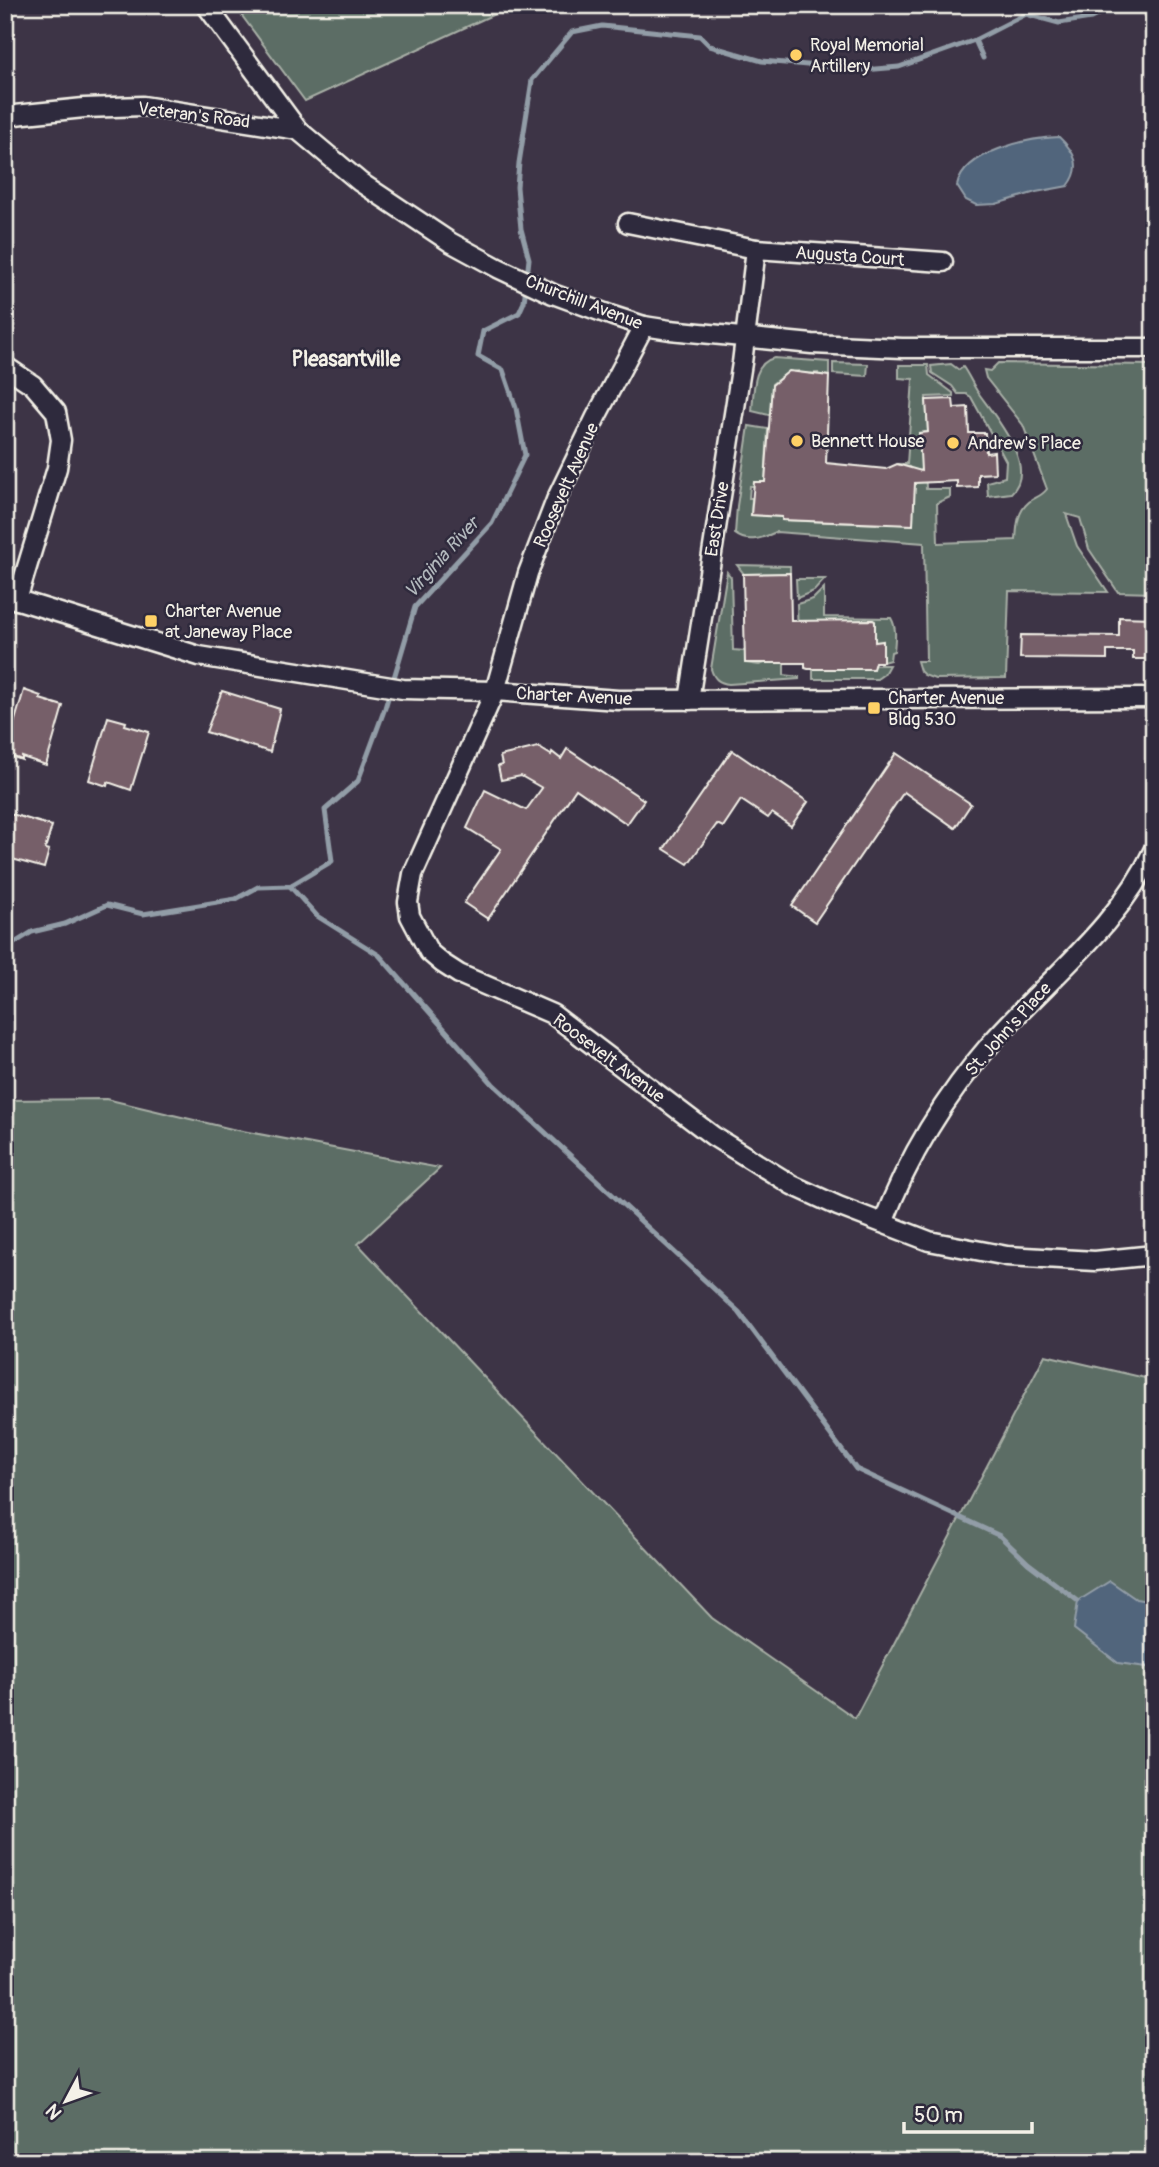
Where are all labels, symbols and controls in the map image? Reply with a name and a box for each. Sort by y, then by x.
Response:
place label: Royal Memorial Artillery [810,34,924,78]
marker: Royal Memorial Artillery [788,47,804,63]
street label: Veteran's Road [136,97,251,134]
street label: Augusta Court [795,241,906,272]
street label: Churchill Avenue [522,270,646,335]
district label: Pleasantville [292,346,401,373]
street label: Roosevelt Avenue [529,419,604,551]
place label: Bennett House [811,430,925,453]
place label: Andrew's Place [967,432,1081,455]
marker: Bennett House [789,433,805,449]
marker: Andrew's Place [945,435,961,451]
street label: East Drive [700,480,735,558]
water label: Virginia River [399,510,486,603]
place label: Charter Avenue at Janeway Place [165,600,292,644]
marker: Charter Avenue at Janeway Place [143,613,159,629]
street label: Charter Avenue [515,682,633,711]
place label: Charter Avenue Bldg 530 [888,687,1004,731]
marker: Charter Avenue Bldg 530 [866,700,882,716]
street label: St. John's Place [960,977,1057,1081]
street label: Roosevelt Avenue [548,1009,669,1108]
north arrow [32,2066,102,2136]
scale bar [904,2090,1031,2134]
text: N [41,2099,67,2124]
text: 50 m [914,2102,963,2129]

